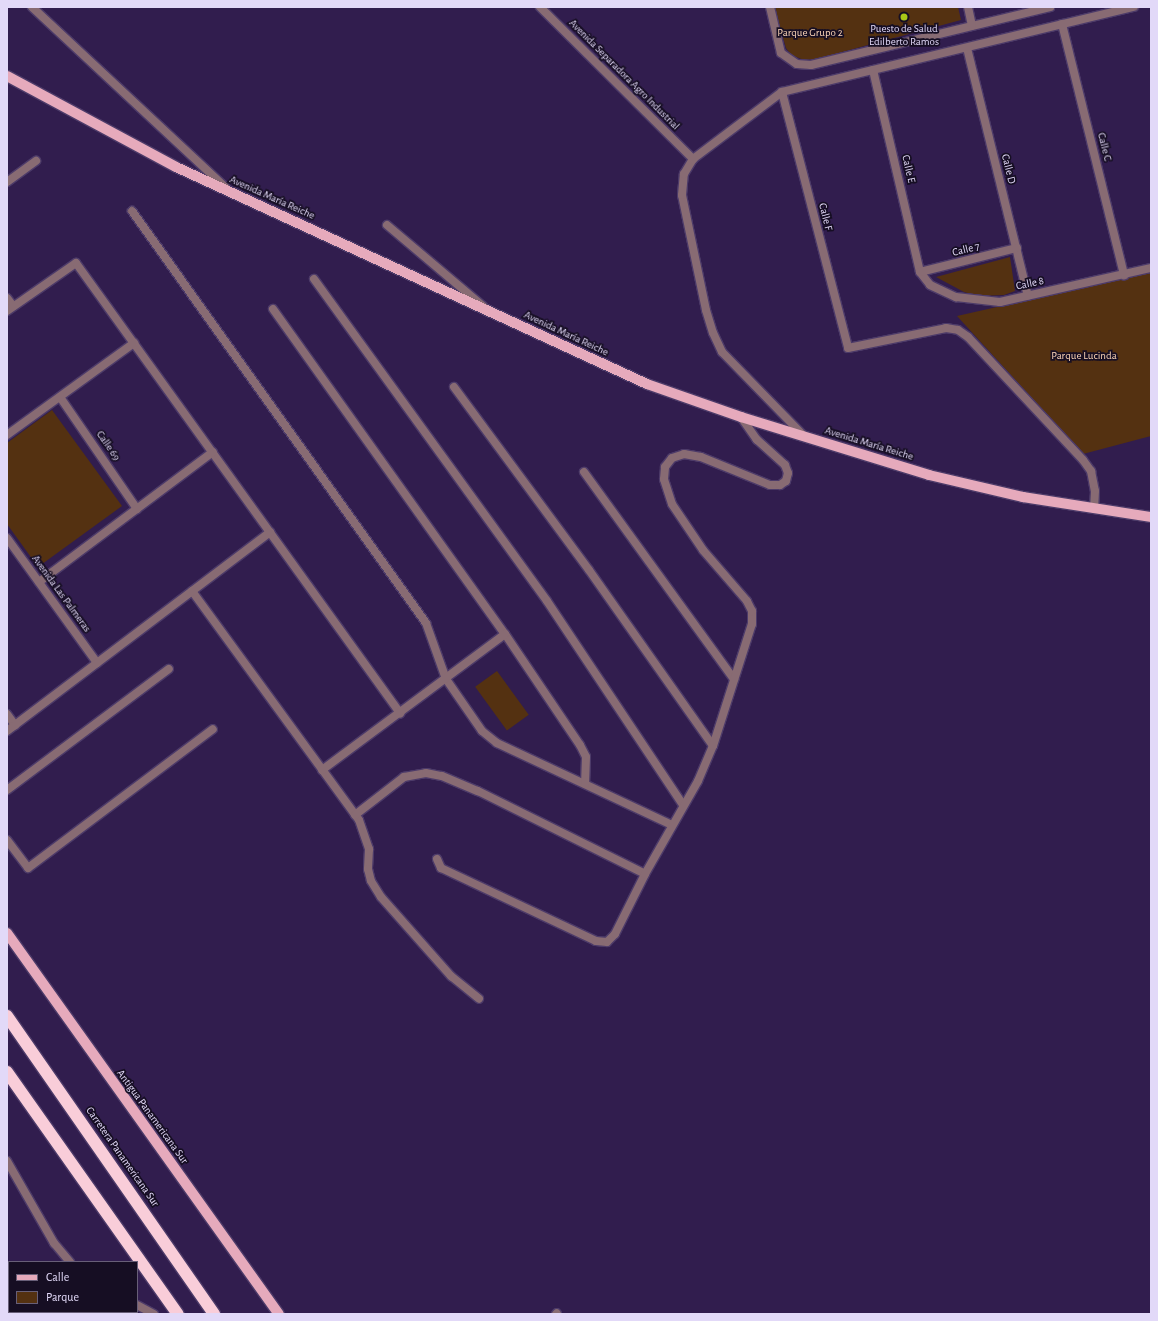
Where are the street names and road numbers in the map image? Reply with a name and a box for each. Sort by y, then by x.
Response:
street label: Avenida Separadora Agro Industrial [566,17,682,133]
street label: Calle C [1094,131,1114,163]
street label: Calle D [998,153,1018,185]
street label: Calle E [898,154,918,184]
street label: Avenida María Reiche [227,173,317,223]
street label: Calle F [815,202,835,232]
street label: Calle 7 [951,240,981,260]
street label: Calle 8 [1015,275,1045,293]
street label: Avenida María Reiche [522,309,610,359]
street label: Avenida María Reiche [823,424,915,464]
street label: Calle 69 [93,429,123,463]
street label: Avenida Las Palmeras [29,553,93,635]
street label: Antigua Panamericana Sur [113,1067,191,1167]
street label: Carretera Panamericana Sur [83,1105,161,1209]

